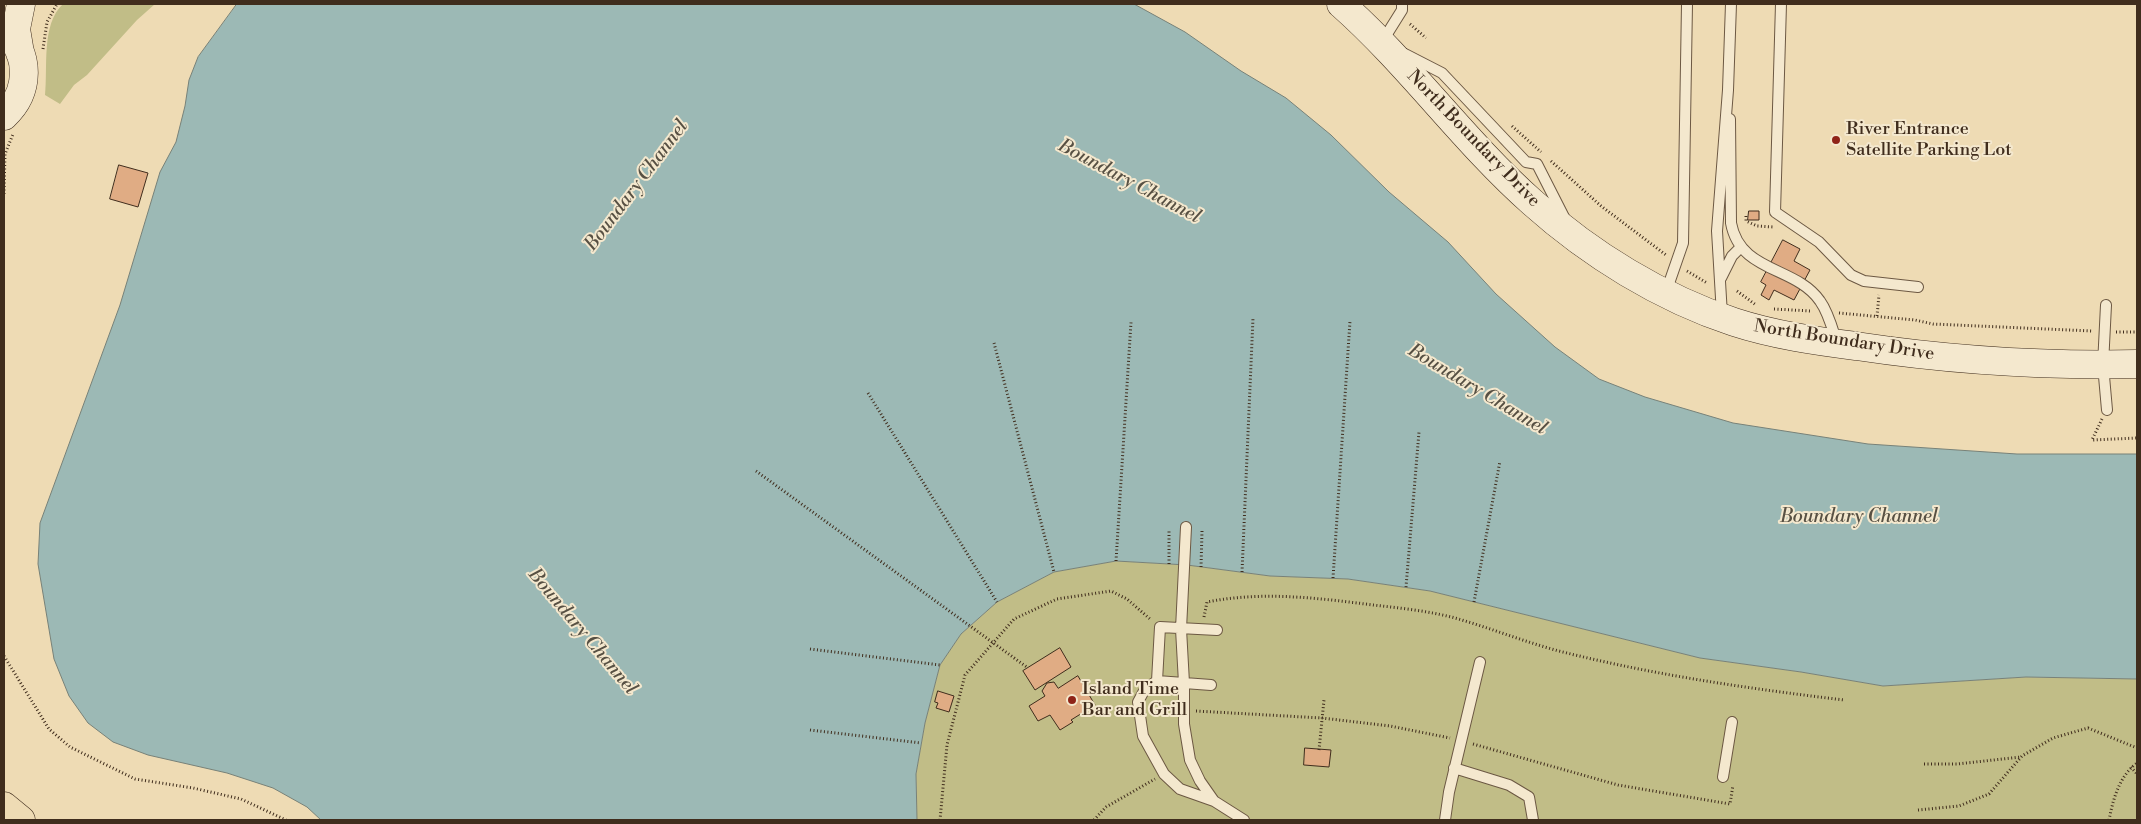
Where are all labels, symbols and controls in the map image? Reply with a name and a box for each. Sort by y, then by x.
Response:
street label: North Boundary Drive [1402,66,1544,212]
water label: Boundary Channel [580,116,694,256]
place label: River Entrance Satellite Parking Lot [1846,119,2012,162]
marker: River Entrance Satellite Parking Lot [1830,134,1842,146]
water label: Boundary Channel [1054,135,1204,229]
street label: North Boundary Drive [1752,316,1936,366]
water label: Boundary Channel [1403,340,1551,440]
water label: Boundary Channel [1780,506,1938,528]
water label: Boundary Channel [522,564,642,700]
place label: Island Time Bar and Grill [1082,679,1187,722]
marker: Island Time Bar and Grill [1066,694,1078,706]

